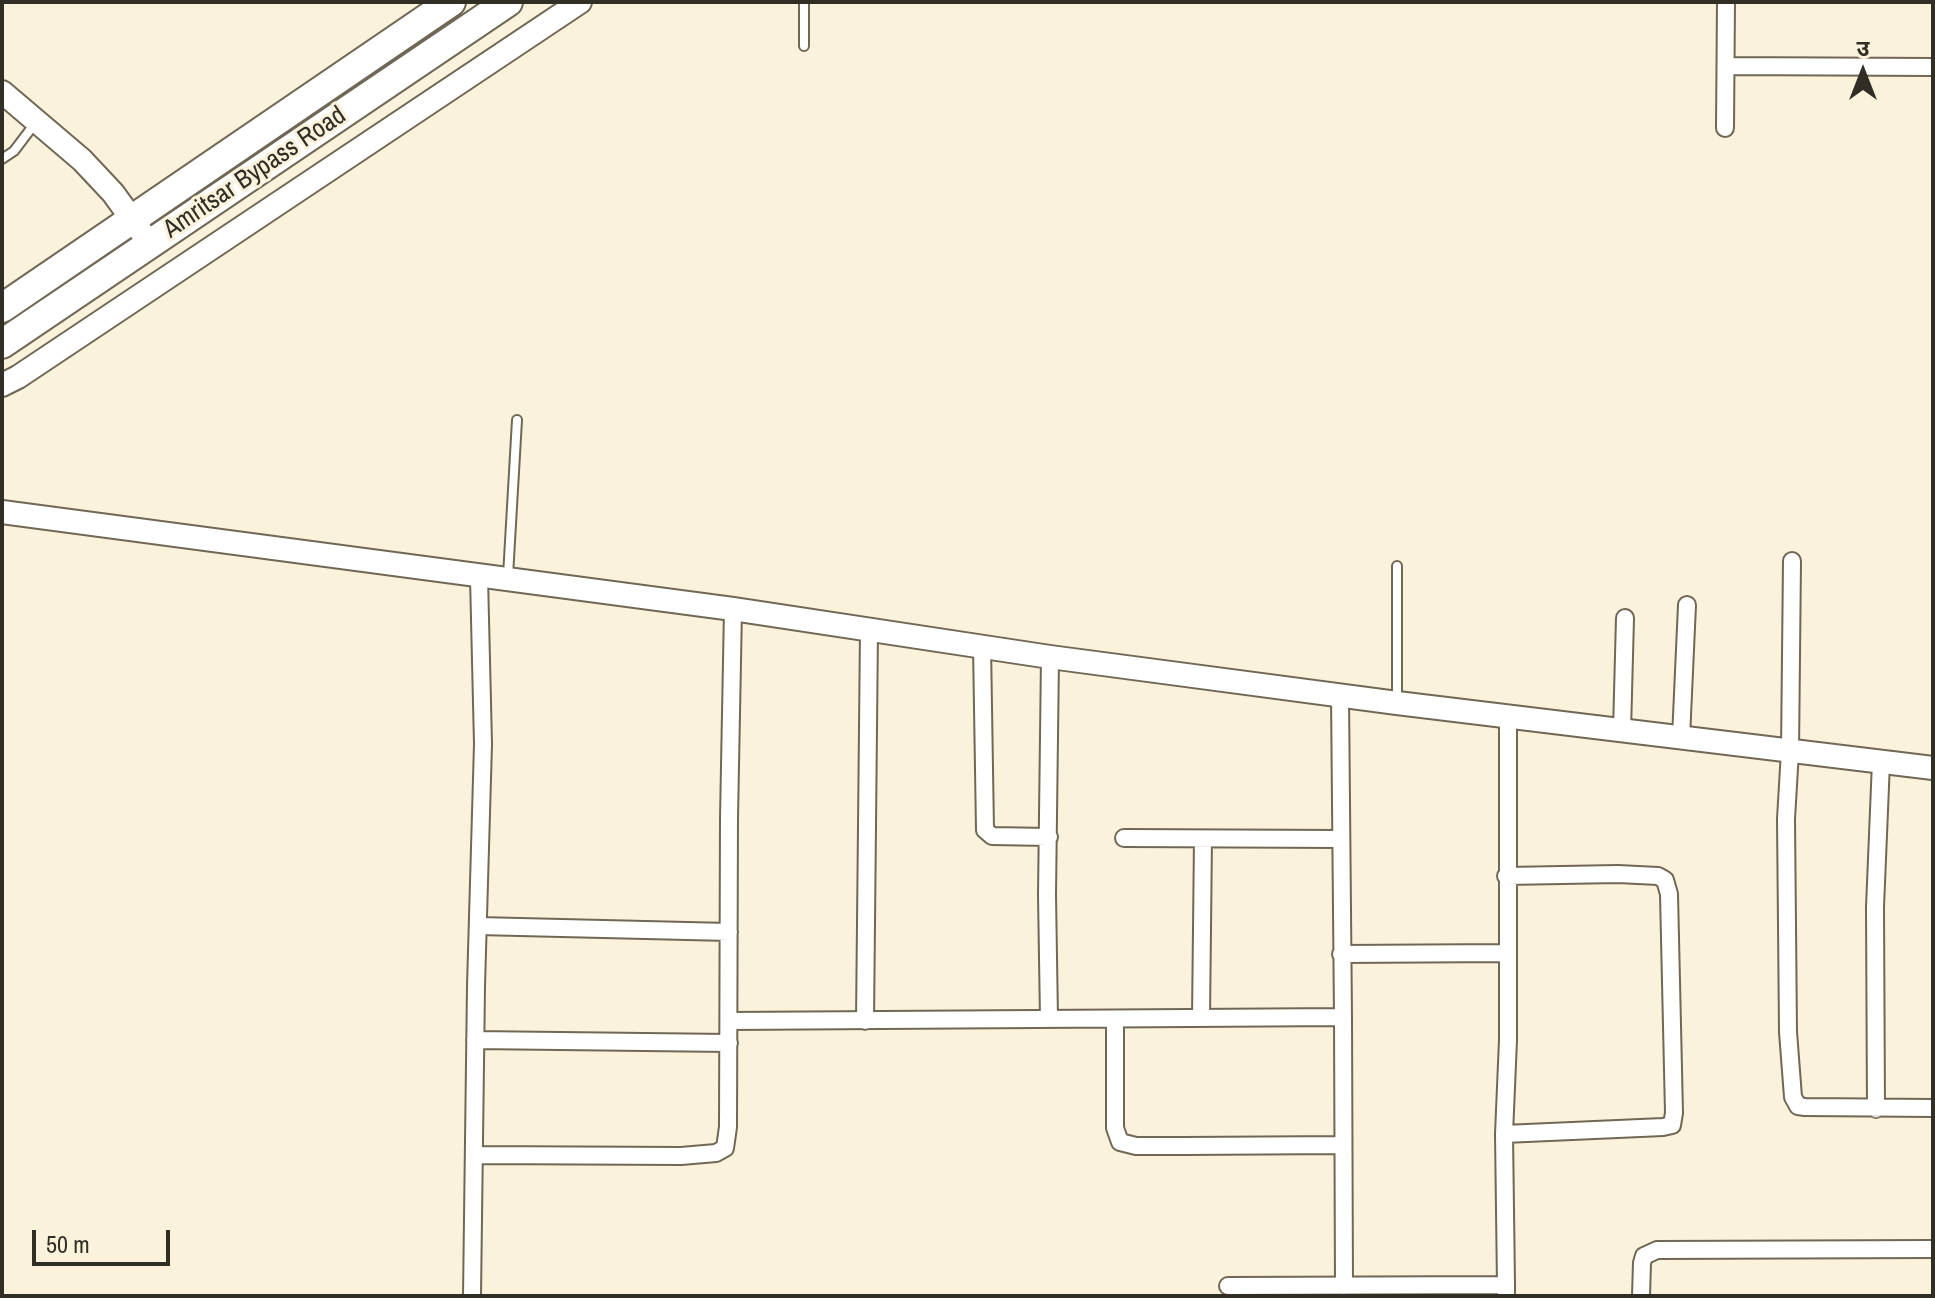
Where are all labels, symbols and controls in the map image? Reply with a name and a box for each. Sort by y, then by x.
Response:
north arrow [1823,32,1903,112]
text: उ [1857,33,1869,63]
street label: Amritsar Bypass Road [158,100,352,246]
scale bar [36,1214,174,1264]
text: 50 m [46,1228,90,1260]

